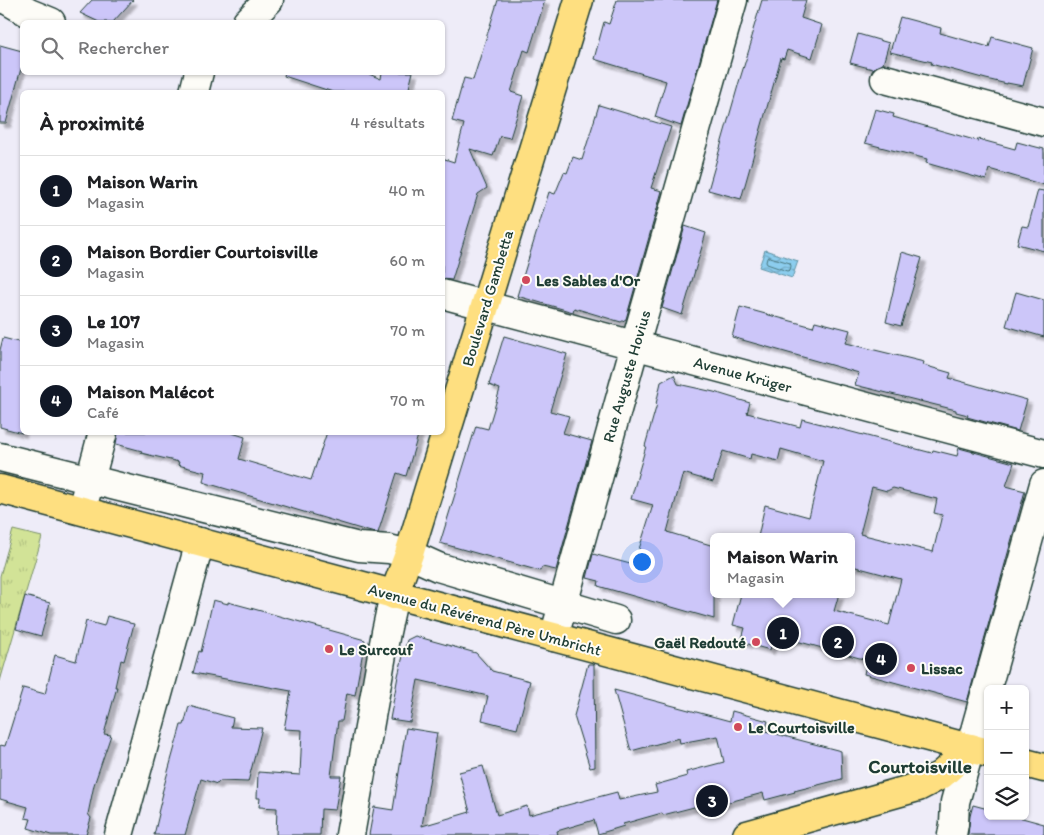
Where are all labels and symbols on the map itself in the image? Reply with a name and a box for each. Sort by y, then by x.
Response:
street label: Boulevard Gambetta [458,227,517,369]
place label: Les Sables d'Or [536,271,641,290]
marker: Les Sables d'Or [520,274,532,286]
street label: Rue Auguste Hovius [598,308,654,445]
street label: Avenue Krüger [692,352,794,397]
your location [629,549,655,575]
street label: Avenue du Révérend Père Umbricht [366,579,603,660]
pin: 1 [767,614,799,652]
pin: 2 [822,623,854,661]
place label: Gaël Redouté [654,633,746,652]
marker: Gaël Redouté [750,636,762,648]
place label: Le Surcouf [339,640,414,659]
pin: 4 [865,640,897,678]
marker: Le Surcouf [323,643,335,655]
place label: Lissac [921,659,963,678]
marker: Lissac [905,662,917,674]
place label: Le Courtoisville [748,718,855,737]
marker: Le Courtoisville [732,721,744,733]
district label: Courtoisville [868,755,972,778]
pin: 3 [696,782,728,820]

